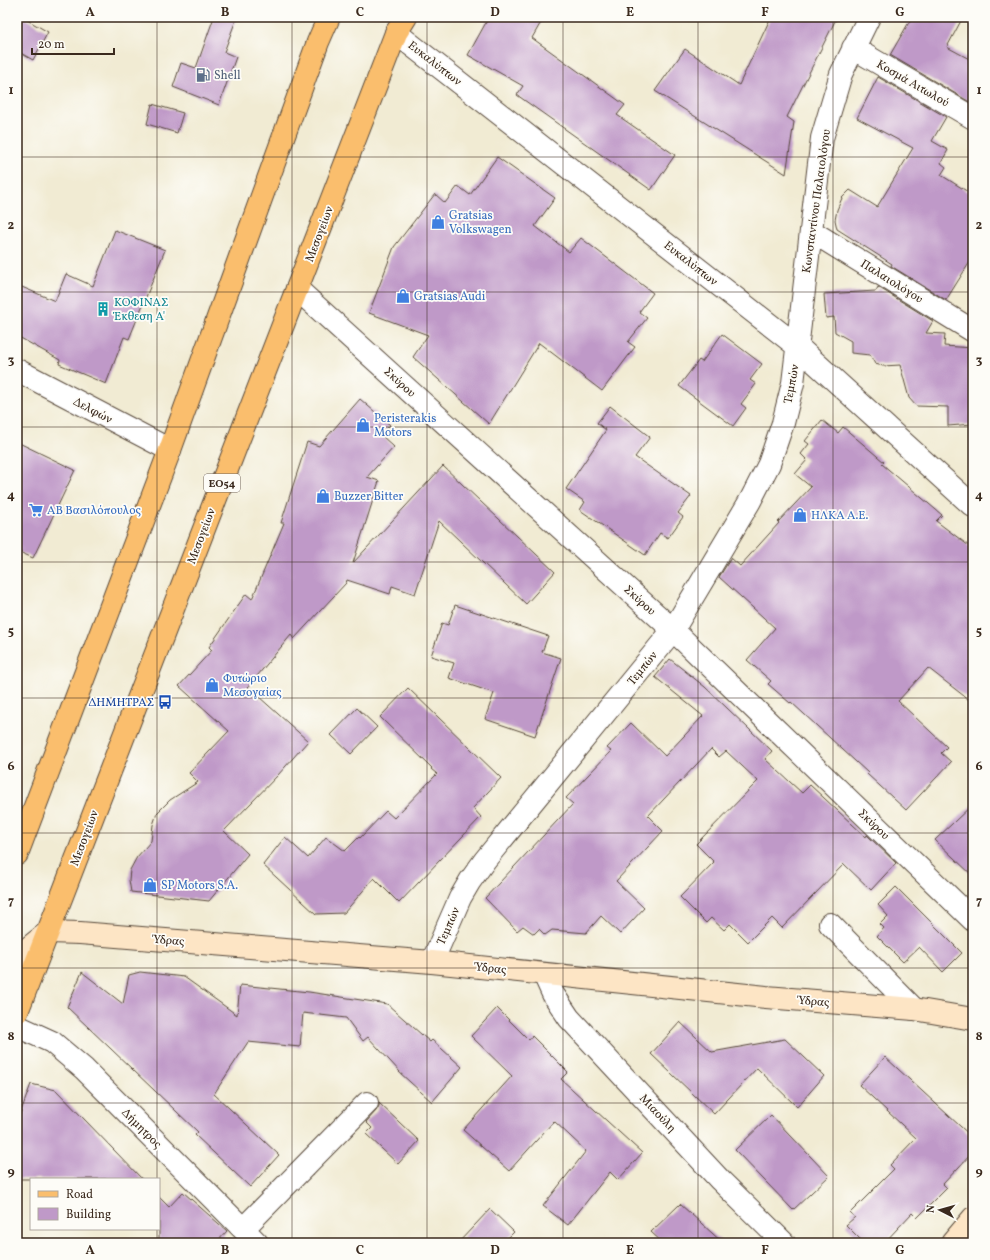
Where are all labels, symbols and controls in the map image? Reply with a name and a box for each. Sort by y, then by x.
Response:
text: A [85,4,95,22]
text: B [221,4,230,22]
text: C [356,4,364,22]
text: D [490,4,500,22]
text: E [626,4,634,22]
text: F [761,4,769,22]
text: G [895,4,905,22]
scale bar [32,30,114,56]
text: 20 m [38,37,65,53]
street label: Ευκαλύπτων [404,38,465,90]
street label: Κοσμά Αιτωλού [873,57,952,111]
fuel station icon: Shell [195,67,211,83]
place label: Shell [214,68,241,84]
text: 1 [8,82,14,100]
text: 1 [976,82,982,100]
street label: Κωνσταντίνου Παλαιολόγου [799,128,835,274]
street label: Μεσογείων [302,204,338,264]
place label: Gratsias Volkswagen [449,208,512,238]
shop icon: Gratsias Volkswagen [430,214,446,230]
text: 2 [8,217,15,235]
text: 2 [976,217,983,235]
street label: Ευκαλύπτων [660,238,721,290]
street label: Παλαιολόγου [857,256,926,308]
shop icon: Gratsias Audi [395,288,411,304]
place label: Gratsias Audi [414,289,486,305]
place label: ΚΟΦΙΝΑΣ Έκθεση Α' [113,295,168,325]
building icon: ΚΟΦΙΝΑΣ Έκθεση Α' [95,301,111,317]
text: 3 [8,352,15,370]
text: 3 [976,352,983,370]
street label: Τεμπών [780,363,804,405]
street label: Σκύρου [380,364,419,402]
street label: Δελφών [70,394,115,428]
place label: Peristerakis Motors [374,411,436,441]
shop icon: Peristerakis Motors [355,417,371,433]
road number: ΕΟ54 [204,474,240,492]
text: 4 [7,487,15,505]
text: 4 [975,487,983,505]
shop icon: Buzzer Bitter [315,488,331,504]
place label: Buzzer Bitter [334,489,403,505]
supermarket icon: ΑΒ Βασιλόπουλος [28,502,44,518]
place label: ΑΒ Βασιλόπουλος [47,503,141,519]
street label: Μεσογείων [184,506,220,566]
shop icon: ΗΛΚΑ Α.Ε. [792,507,808,523]
place label: ΗΛΚΑ Α.Ε. [811,508,868,524]
street label: Σκύρου [620,582,659,620]
text: 5 [8,623,14,641]
text: 5 [976,623,982,641]
street label: Τεμπών [624,648,662,689]
place label: Φυτώριο Μεσογαίας [223,671,282,701]
shop icon: Φυτώριο Μεσογαίας [204,677,220,693]
bus stop icon: ΔΗΜΗΤΡΑΣ [157,694,173,710]
place label: ΔΗΜΗΤΡΑΣ [88,695,154,711]
text: 6 [7,758,15,776]
text: 6 [975,758,983,776]
street label: Σκύρου [854,806,893,844]
street label: Μεσογείων [67,808,103,868]
shop icon: SP Motors S.A. [142,877,158,893]
place label: SP Motors S.A. [161,878,238,894]
text: 7 [8,893,14,911]
text: 7 [976,893,982,911]
street label: Τεμπών [434,905,464,948]
street label: Ύδρας [151,931,185,950]
street label: Ύδρας [473,959,507,979]
street label: Ύδρας [796,992,830,1011]
text: 8 [7,1028,15,1046]
text: 8 [975,1028,983,1046]
street label: Μιαούλη [635,1091,679,1136]
street label: Δήμητρος [118,1105,165,1152]
text: 9 [7,1163,15,1181]
text: 9 [975,1163,983,1181]
legend [30,1178,160,1230]
text: Road [66,1187,93,1203]
north arrow [920,1190,960,1230]
text: N [924,1204,939,1214]
text: Building [66,1207,111,1223]
text: A [85,1242,95,1260]
text: B [221,1242,230,1260]
text: C [356,1242,364,1260]
text: D [490,1242,500,1260]
text: E [626,1242,634,1260]
text: F [761,1242,769,1260]
text: G [895,1242,905,1260]

